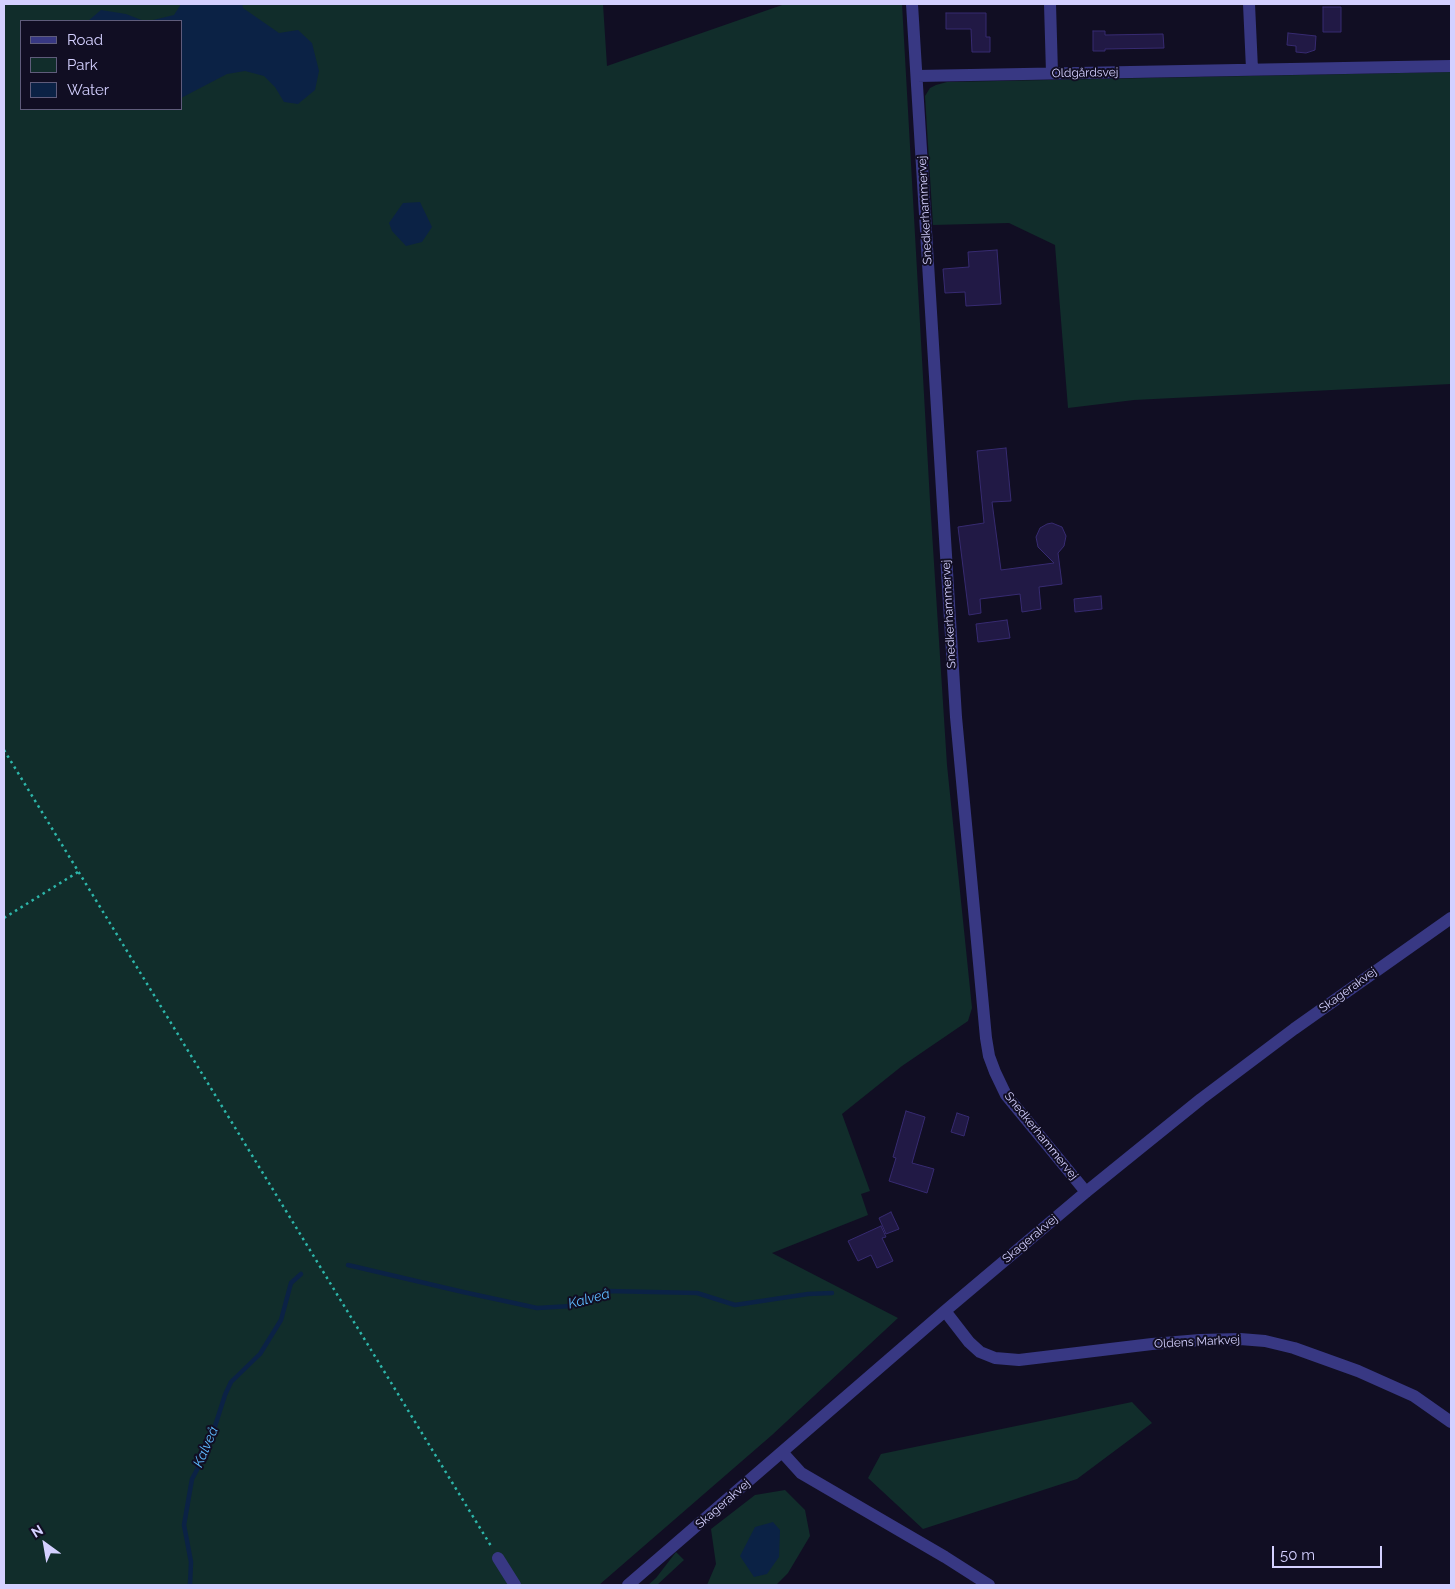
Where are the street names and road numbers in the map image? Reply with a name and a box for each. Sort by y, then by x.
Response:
street label: Oldgårdsvej [1051,65,1119,81]
street label: Snedkerhammervej [915,155,935,265]
street label: Snedkerhammervej [939,559,959,669]
street label: Skagerakvej [1316,964,1380,1016]
street label: Snedkerhammervej [1001,1089,1081,1183]
street label: Skagerakvej [999,1212,1061,1266]
street label: Oldens Markvej [1154,1333,1240,1351]
street label: Skagerakvej [693,1476,753,1532]

